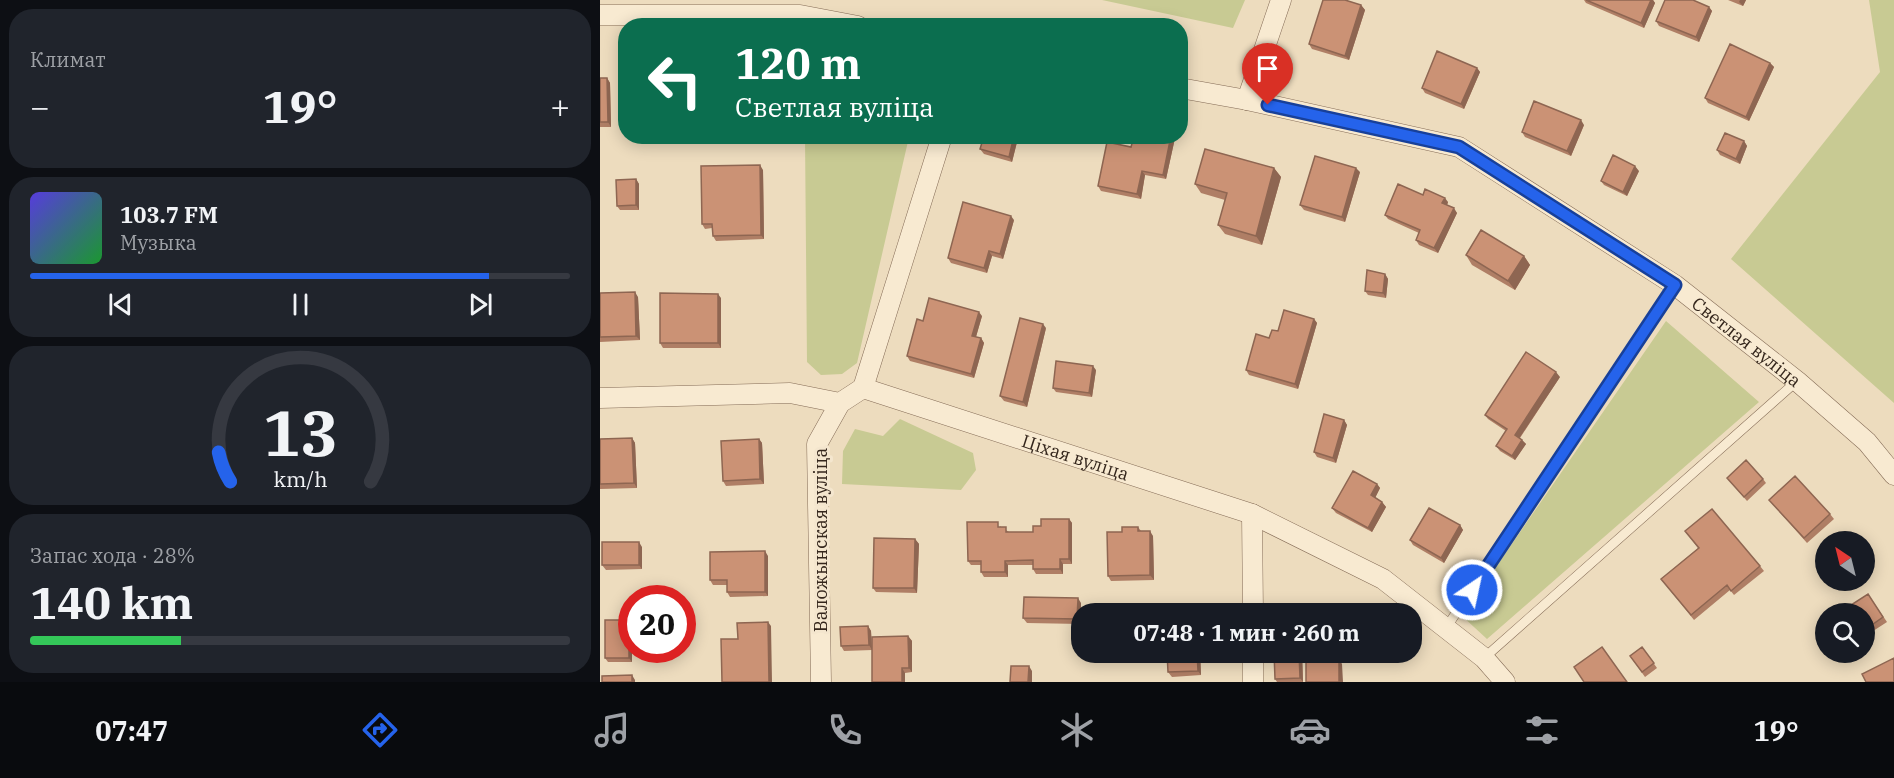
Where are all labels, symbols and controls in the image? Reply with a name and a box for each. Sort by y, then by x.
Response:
text: 120 m [735,36,861,91]
icon: left [636,42,714,120]
pin [1242,43,1293,105]
text: Климат [30,46,106,73]
icon: arrive [1251,52,1284,85]
text: 19° [262,77,338,135]
text: − [30,85,50,128]
text: + [550,85,570,128]
text: Светлая вуліца [735,89,934,124]
text: 103.7 FM [120,200,218,229]
text: Музыка [120,229,197,256]
icon: previous [104,288,137,321]
icon: pause [284,288,317,321]
icon: next [464,288,497,321]
street label: Светлая вуліца [1688,291,1806,392]
text: 13 [263,392,337,473]
street label: Ціхая вуліца [1019,429,1132,485]
street label: Валожынская вуліца [809,448,832,632]
text: km/h [273,466,327,494]
north arrow [1815,531,1875,591]
map controls [1815,531,1875,663]
text: Запас хода · 28% [30,542,195,569]
position arrow [1440,558,1504,622]
text: 140 km [30,573,193,631]
speed limit sign: 20 [618,585,696,663]
button: search [1815,603,1875,663]
text: 07:48 · 1 мин · 260 m [1133,618,1360,647]
icon: directions [359,709,401,751]
icon: music [591,709,633,751]
icon: phone [824,709,866,751]
icon: climate [1056,709,1098,751]
icon: car [1289,709,1331,751]
icon: filters [1521,709,1563,751]
text: 07:47 [95,713,168,748]
text: 19° [1754,713,1799,748]

